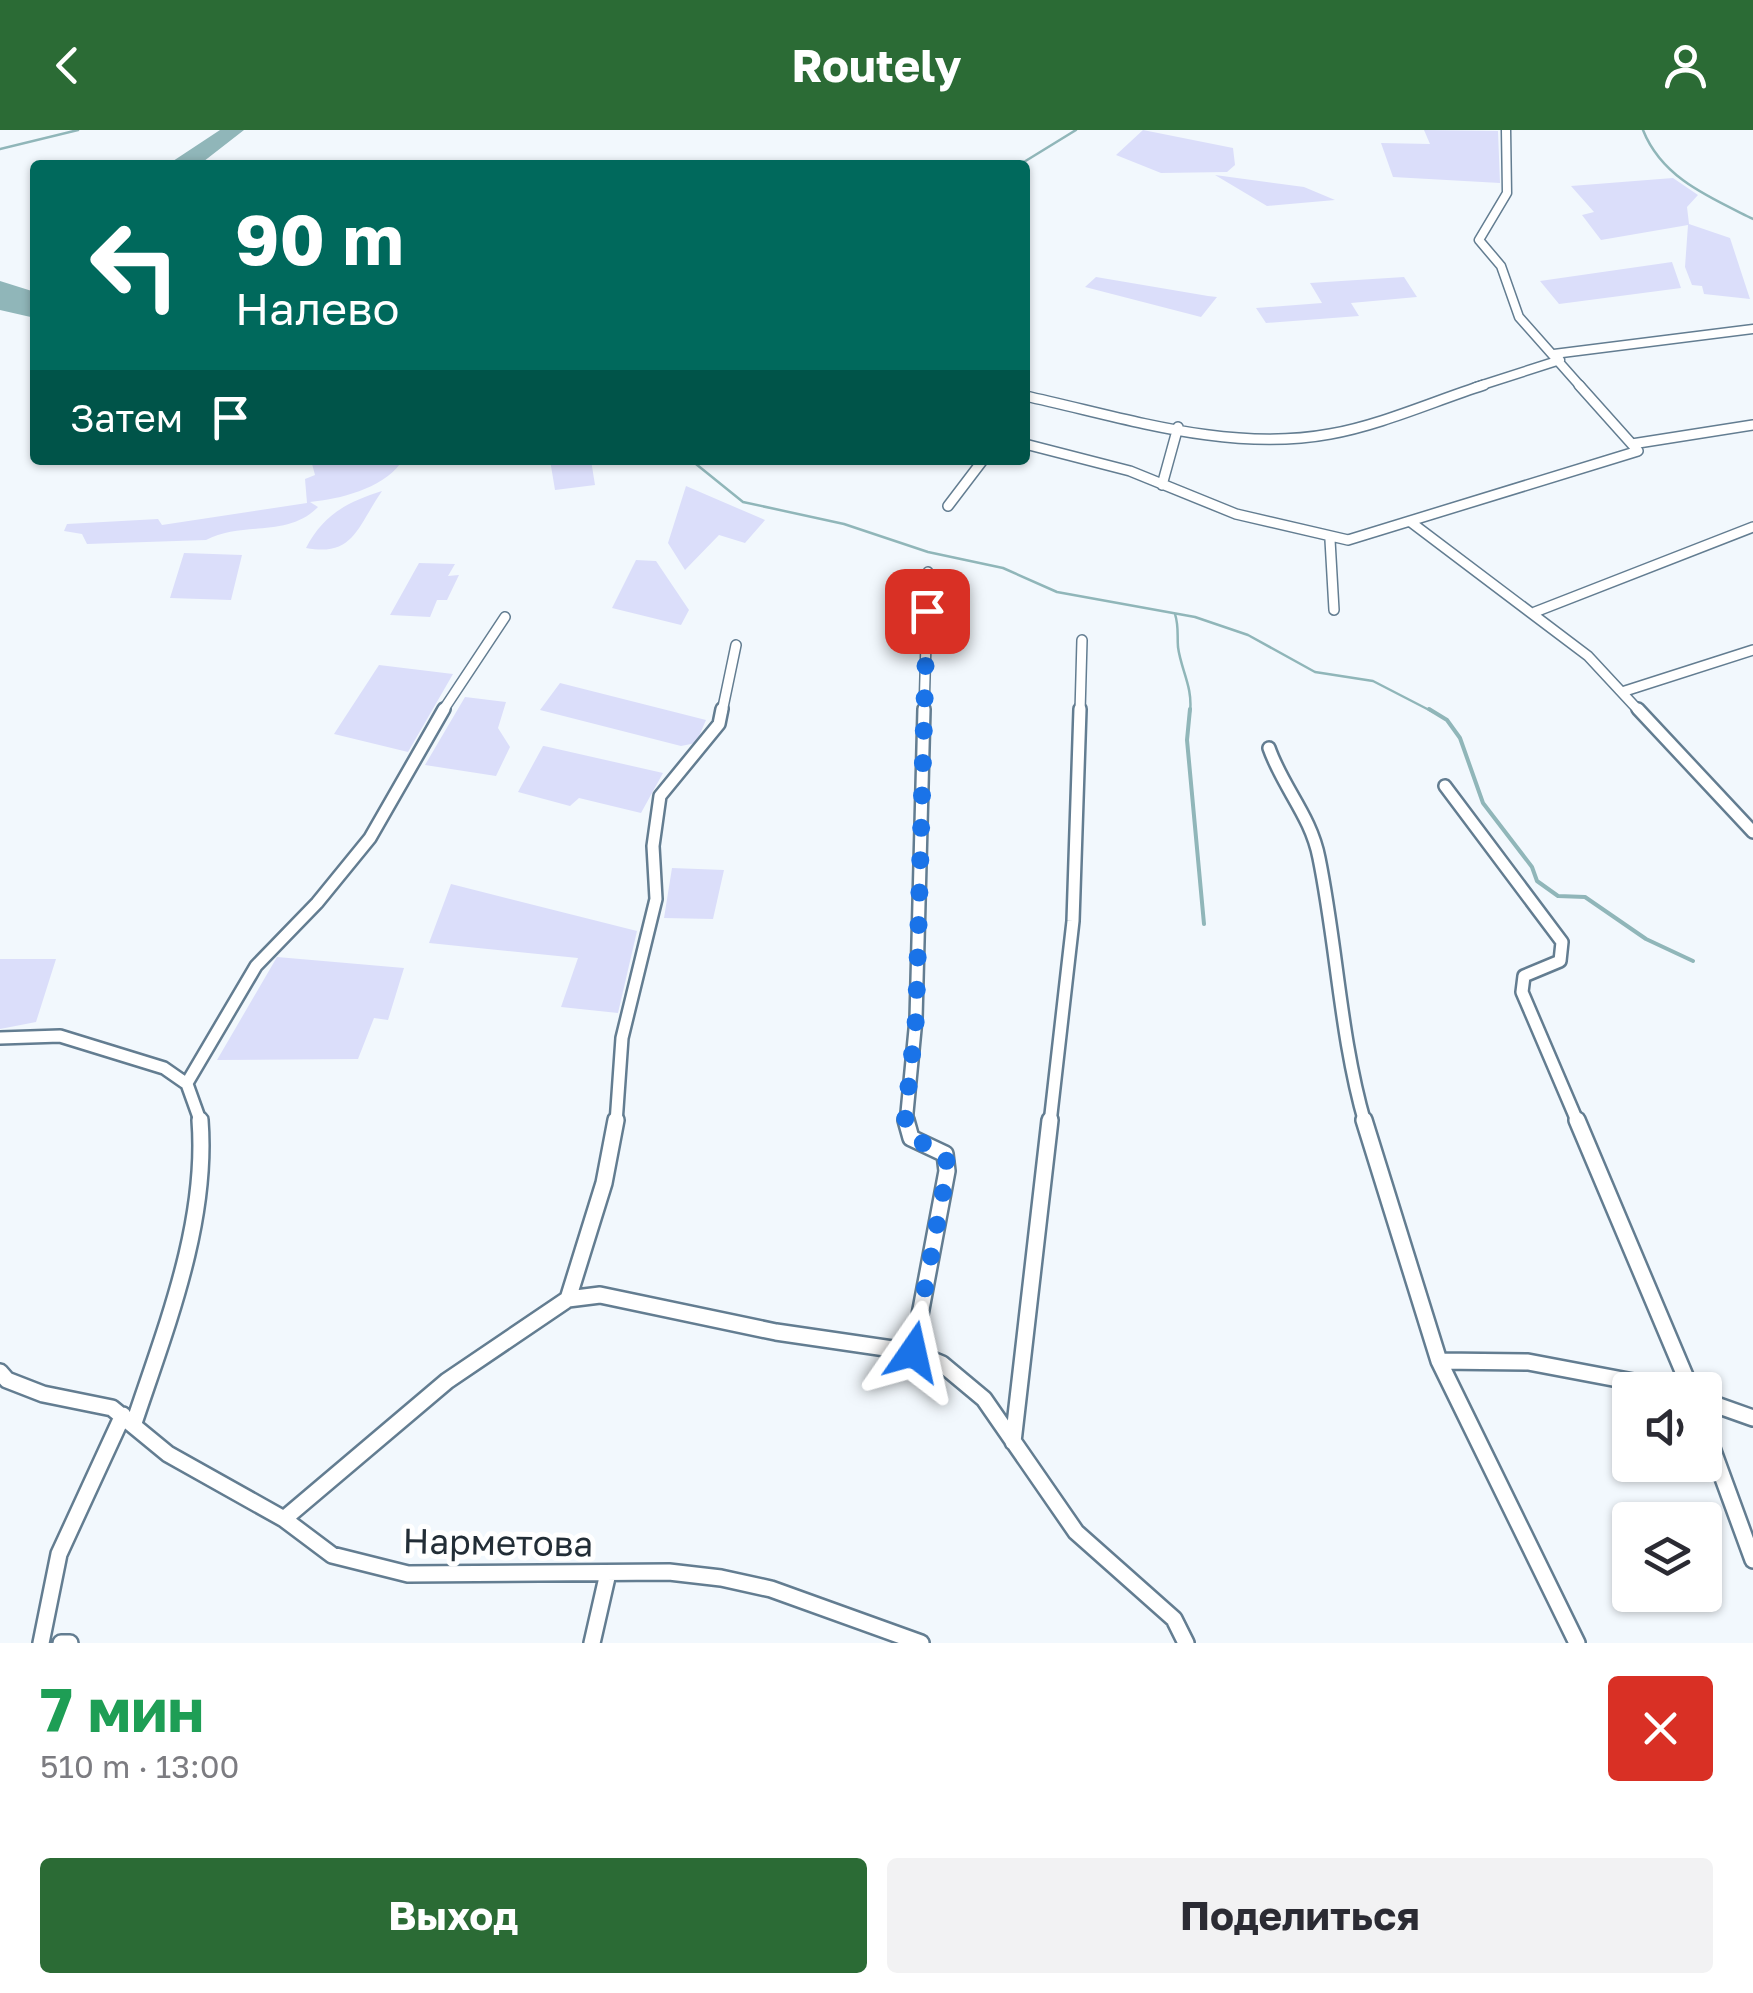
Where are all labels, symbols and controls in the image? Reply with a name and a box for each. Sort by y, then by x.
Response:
icon: back [40,38,95,93]
text: Routely [791,38,962,92]
icon: person [1658,38,1713,93]
text: 90 m [235,196,404,280]
icon: left [70,200,200,330]
text: Налево [235,281,399,335]
icon: arrive [203,390,258,445]
text: Затем [70,395,183,440]
pin [885,569,970,654]
icon: arrive [900,584,955,639]
position arrow [861,1300,965,1404]
map controls [1612,1372,1722,1612]
button: sound [1612,1372,1722,1482]
button: layers [1612,1502,1722,1612]
street label: Нарметова [402,1519,594,1565]
text: 7 мин [40,1673,204,1745]
button: close [1608,1676,1713,1781]
text: 510 m · 13:00 [40,1747,239,1785]
button: Выход [40,1858,867,1973]
button: Поделиться [887,1858,1713,1973]

